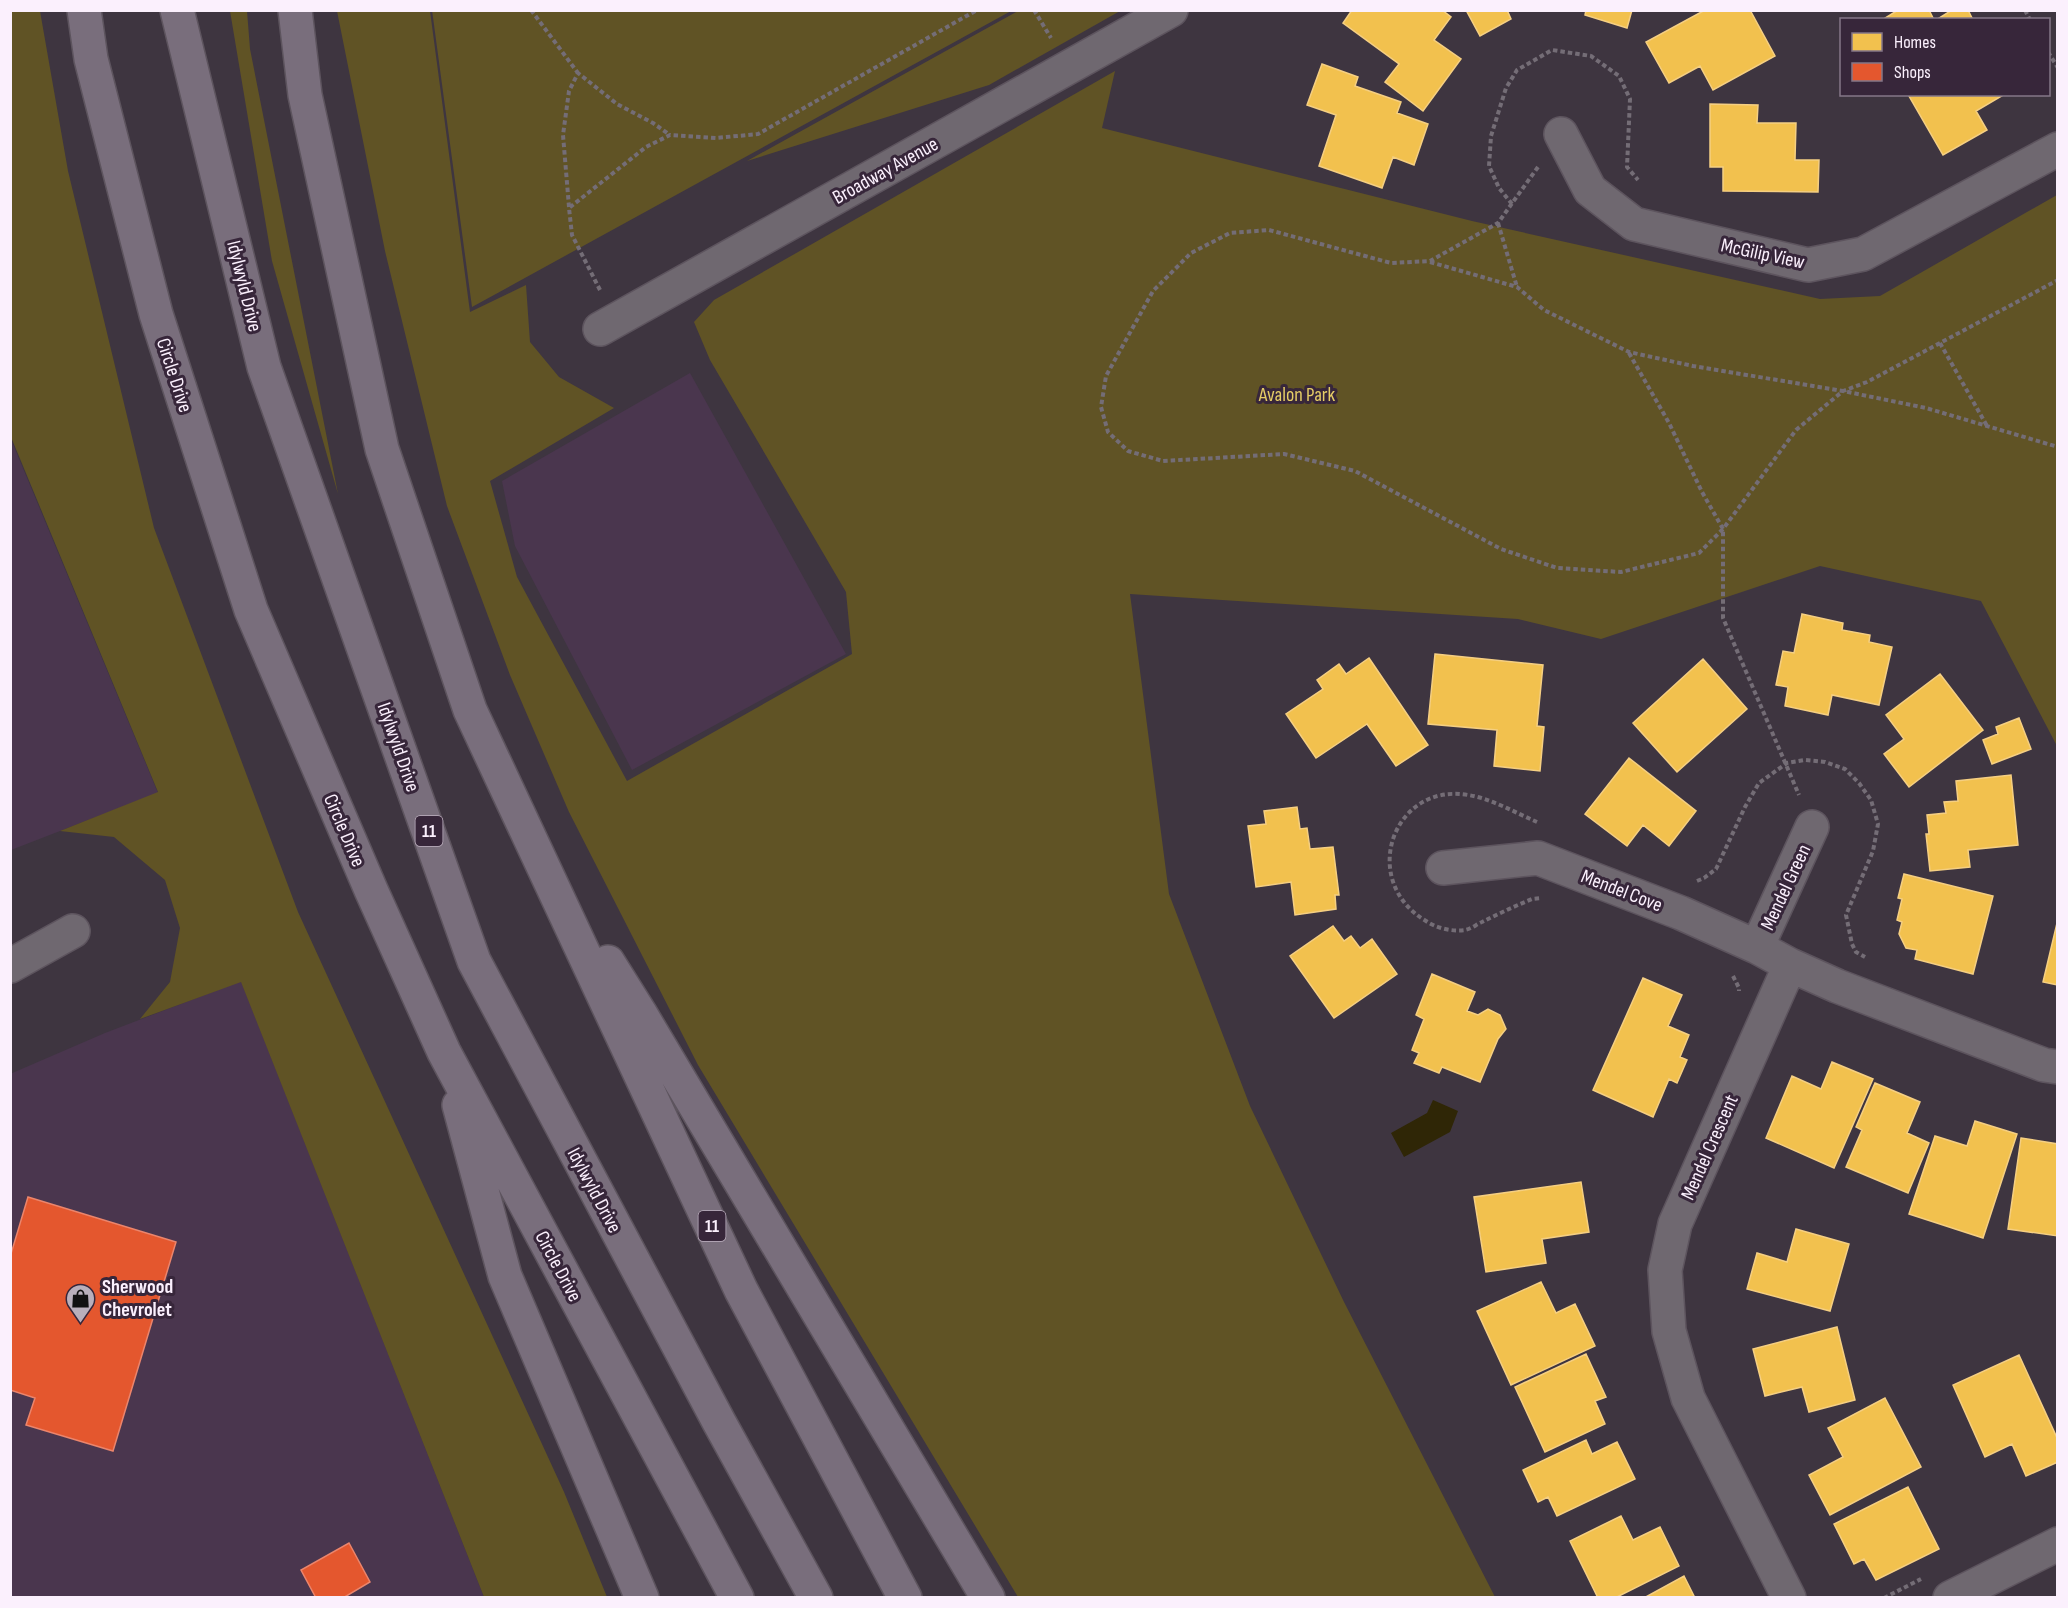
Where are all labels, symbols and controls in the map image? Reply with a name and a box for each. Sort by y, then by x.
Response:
legend [1840,18,2050,96]
text: Homes [1894,32,1936,53]
text: Shops [1894,62,1931,83]
street label: Broadway Avenue [829,132,942,210]
street label: McGilip View [1719,233,1807,275]
street label: Idylwyld Drive [221,238,267,334]
street label: Circle Drive [151,335,197,415]
park label: Avalon Park [1258,383,1336,407]
street label: Idylwyld Drive [372,699,425,795]
street label: Circle Drive [318,790,370,870]
road number: 11 [416,816,442,846]
street label: Mendel Green [1756,841,1816,934]
street label: Mendel Cove [1578,864,1666,917]
street label: Mendel Crescent [1676,1091,1744,1204]
street label: Idylwyld Drive [562,1144,627,1237]
road number: 11 [698,1211,726,1241]
street label: Circle Drive [530,1227,587,1306]
place label: Sherwood Chevrolet [102,1275,173,1322]
shop icon: Sherwood Chevrolet [65,1282,97,1324]

